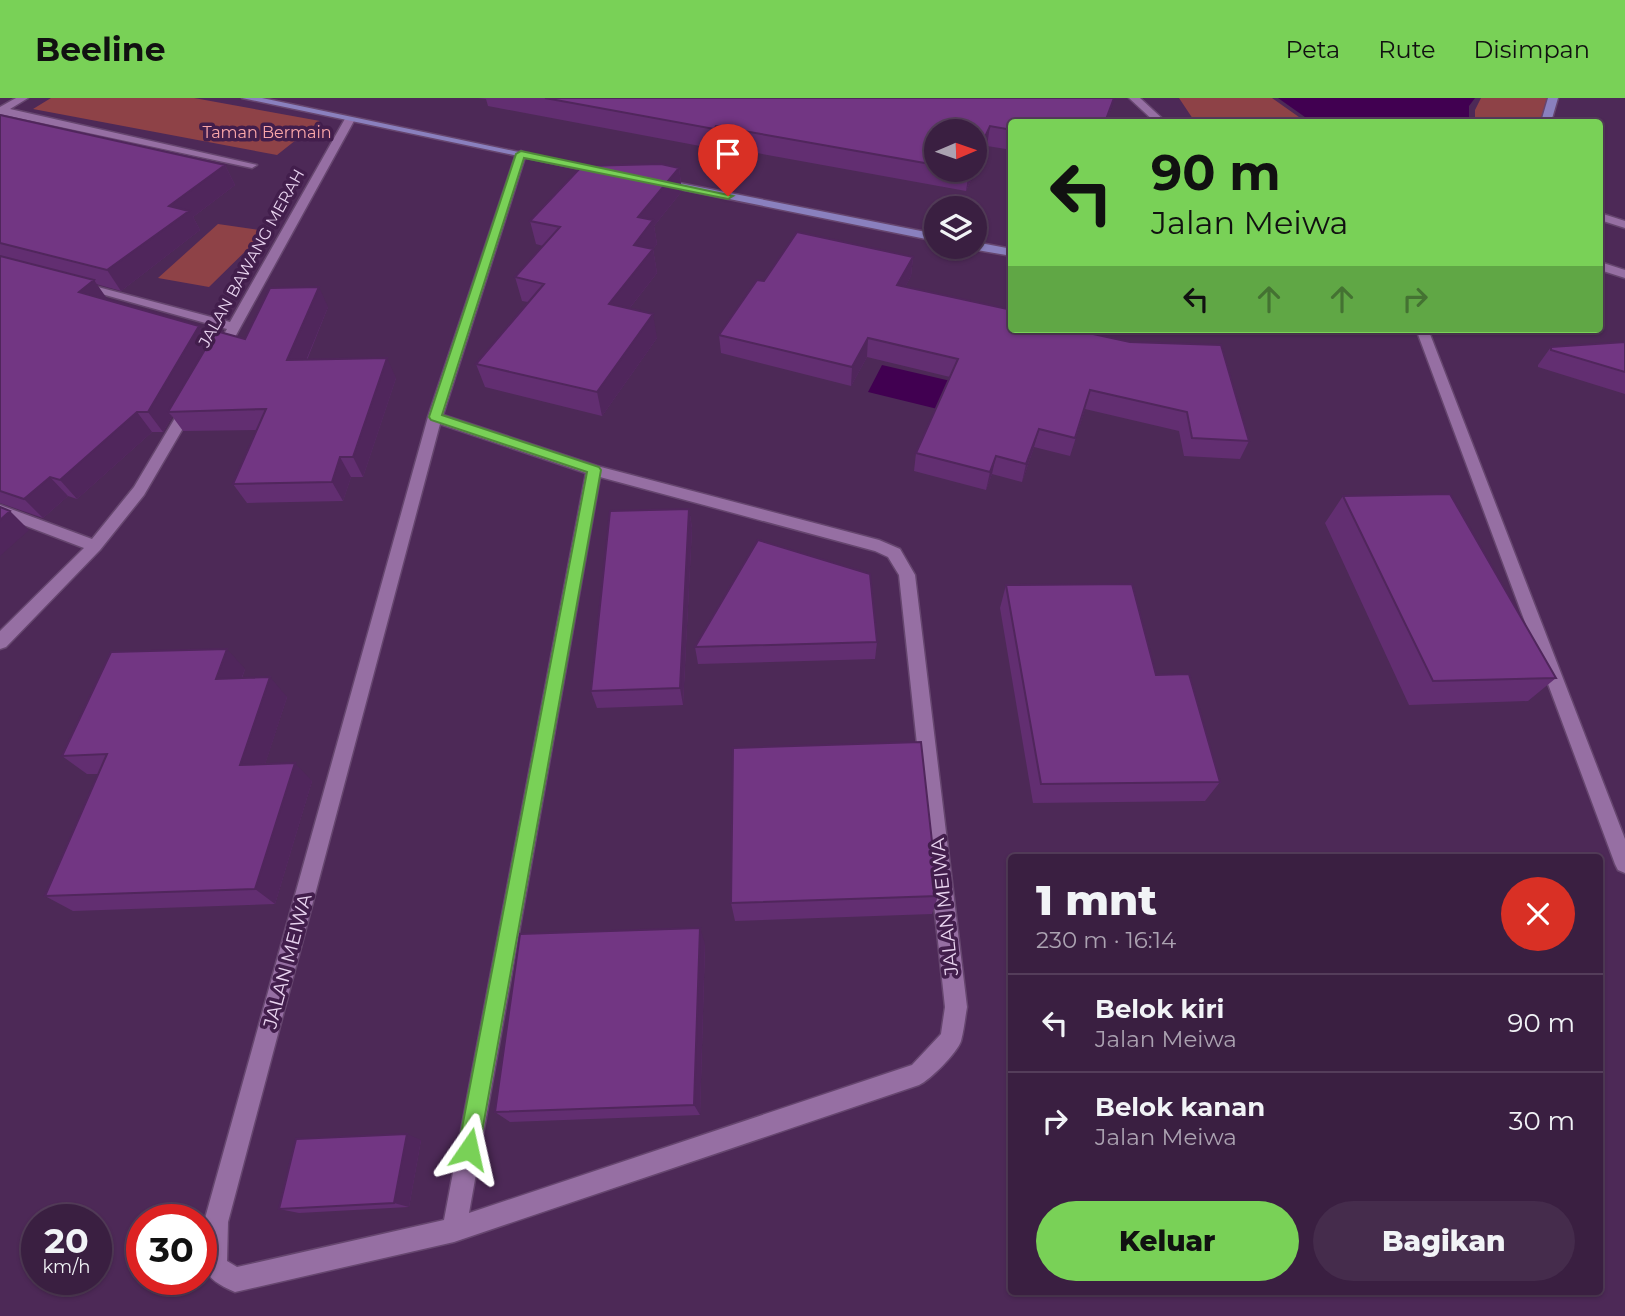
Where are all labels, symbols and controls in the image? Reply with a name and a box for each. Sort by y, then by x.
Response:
text: Beeline [35,29,166,69]
text: Peta [1285,35,1340,64]
text: Rute [1378,35,1436,64]
text: Disimpan [1474,35,1590,64]
north arrow [924,119,987,182]
map controls [924,119,987,259]
park label: Taman Bermain [202,123,332,142]
pin [698,124,758,196]
icon: arrive [709,135,747,173]
text: 90 m [1151,143,1281,202]
icon: left [1036,147,1127,238]
street label: JALAN BAWANG MERAH [194,166,308,351]
button: layers [924,196,987,259]
text: Jalan Meiwa [1151,203,1348,242]
icon: left [1177,280,1215,318]
icon: ahead [1250,280,1288,318]
icon: ahead [1323,280,1361,318]
icon: right [1396,280,1434,318]
street label: JALAN MEIWA [926,837,963,978]
text: 1 mnt [1036,874,1157,926]
button: close [1501,877,1575,951]
street label: JALAN MEIWA [258,891,317,1032]
text: 230 m · 16:14 [1036,926,1176,954]
text: Belok kiri [1095,993,1224,1025]
icon: left [1036,1004,1074,1042]
text: 90 m [1508,1007,1575,1039]
text: Jalan Meiwa [1095,1025,1237,1053]
text: Belok kanan [1095,1091,1265,1123]
icon: right [1036,1102,1074,1140]
text: 30 m [1509,1105,1575,1137]
position arrow [432,1112,506,1186]
text: Jalan Meiwa [1095,1123,1237,1151]
button: Keluar [1036,1201,1299,1281]
button: Bagikan [1313,1201,1575,1281]
speed limit sign: 30 [126,1204,217,1295]
text: 20 [44,1219,89,1262]
text: km/h [42,1256,91,1278]

